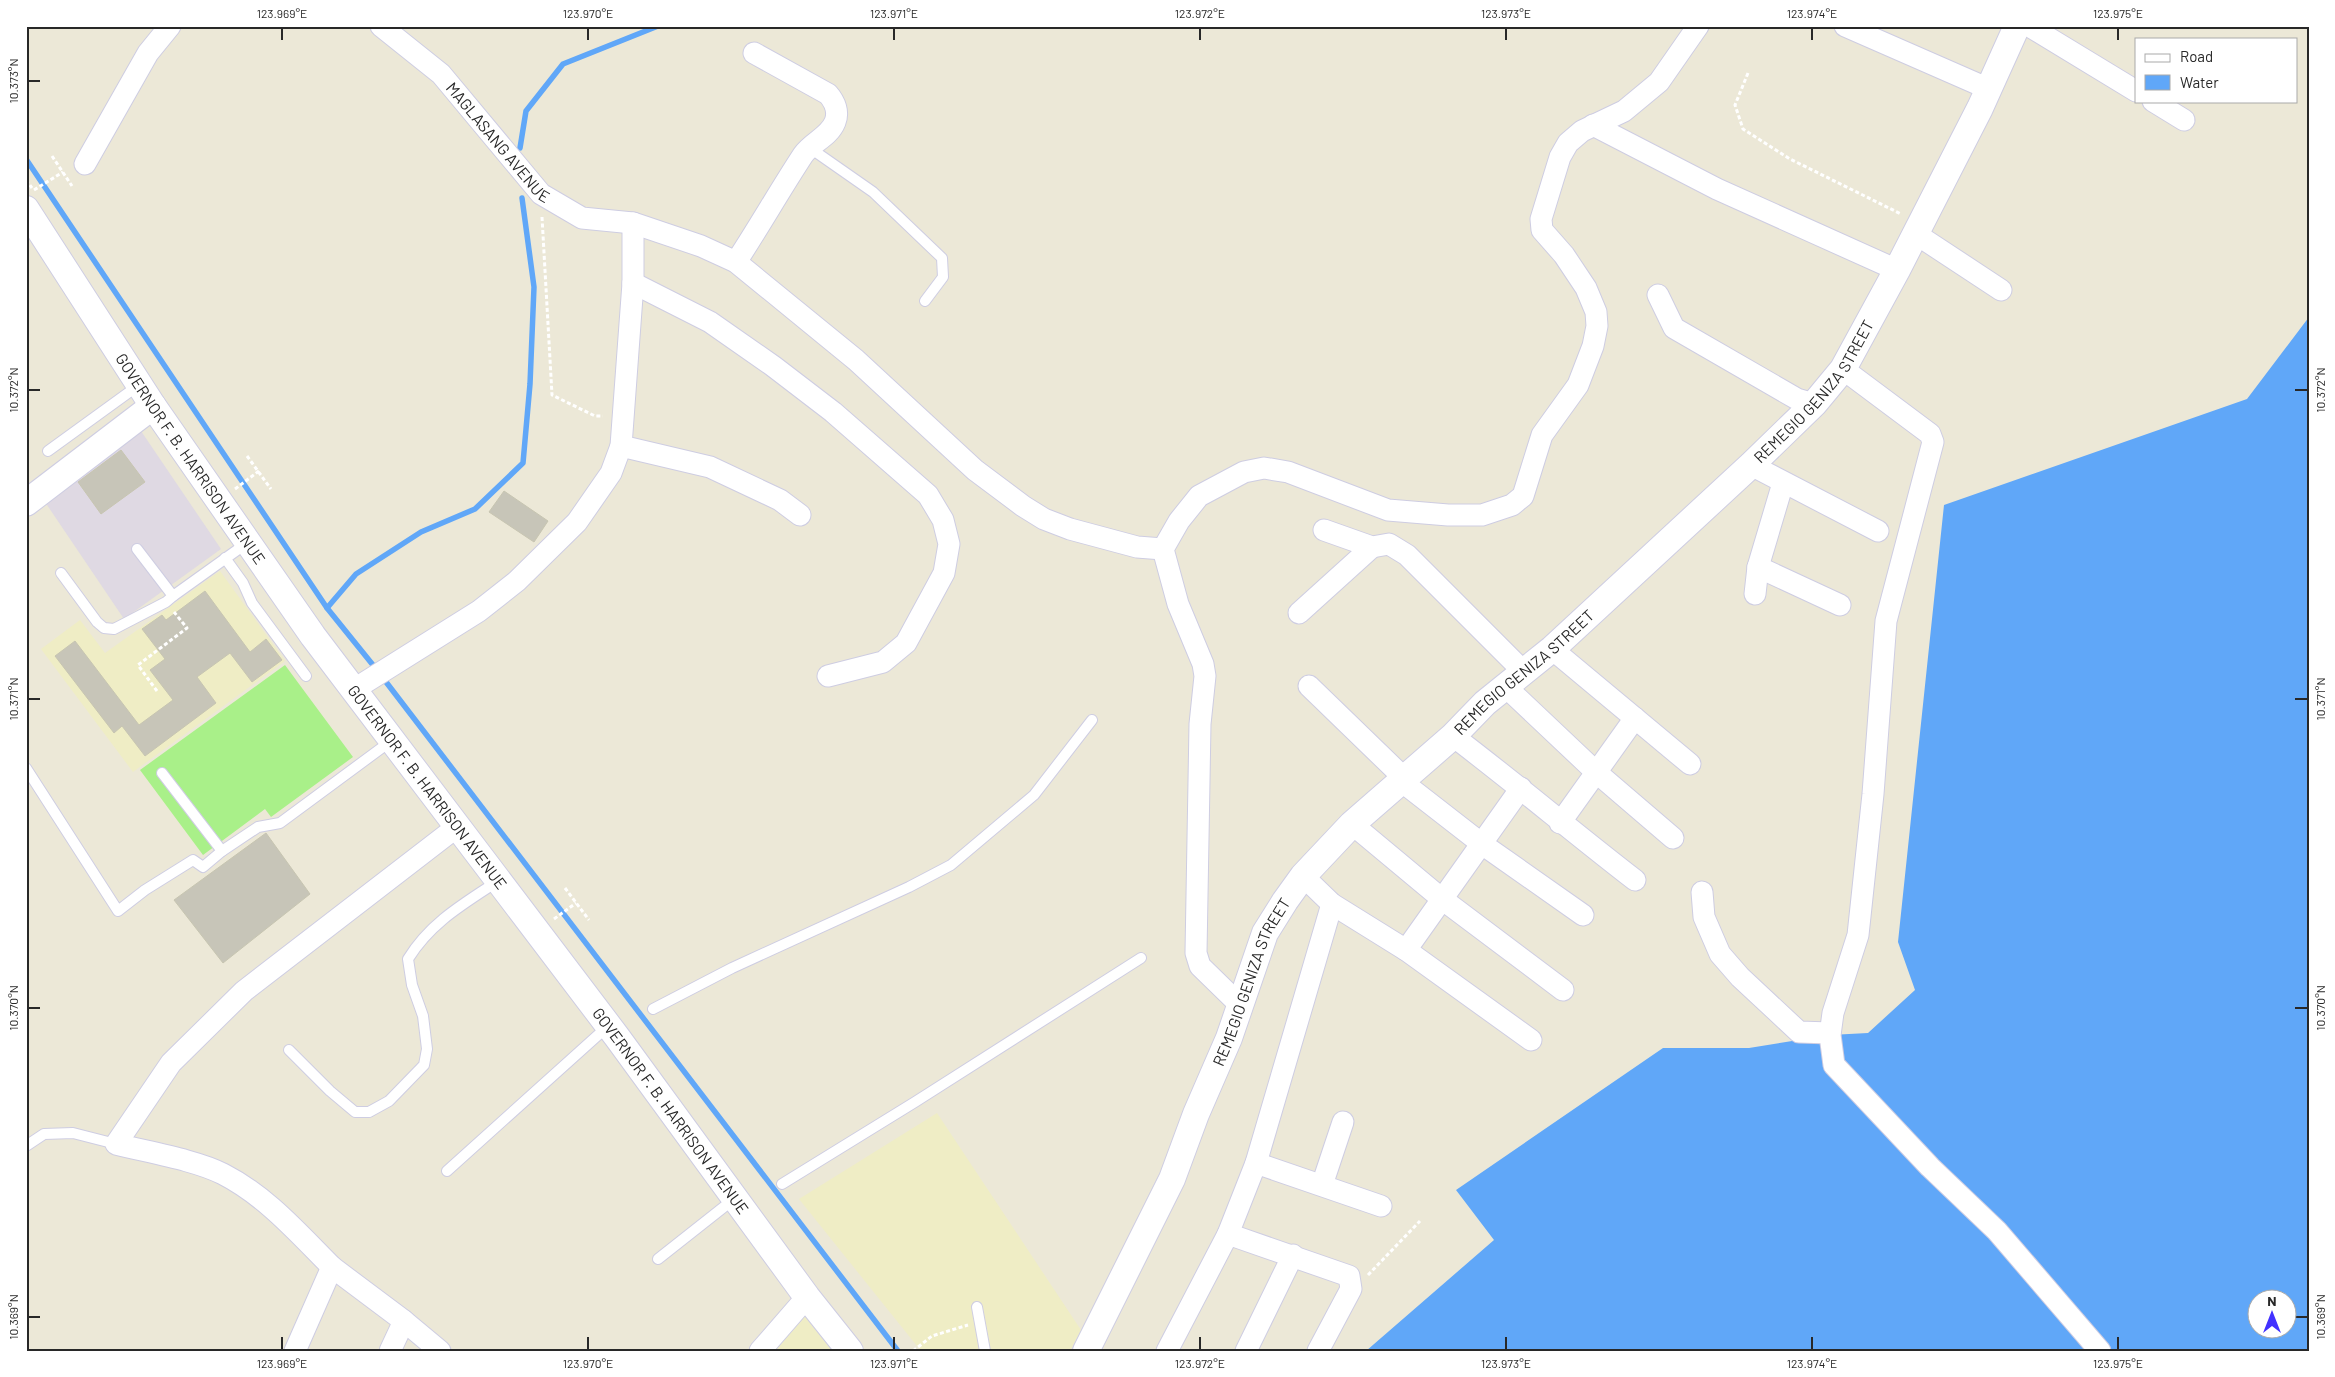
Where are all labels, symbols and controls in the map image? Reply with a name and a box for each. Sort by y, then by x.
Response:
text: 123.969°E [257,6,307,20]
text: 123.970°E [563,6,613,20]
text: 123.971°E [870,6,918,20]
text: 123.972°E [1175,6,1225,20]
text: 123.973°E [1481,6,1531,20]
text: 123.974°E [1787,6,1837,20]
text: 123.975°E [2093,6,2143,20]
legend [2135,38,2298,102]
text: Road [2180,47,2213,65]
text: 10.373°N [6,58,20,104]
text: Water [2180,73,2219,91]
street label: MAGLASANG AVENUE [443,78,554,206]
street label: REMEGIO GENIZA STREET [1749,316,1877,466]
street label: GOVERNOR F. B. HARRISON AVENUE [112,349,270,567]
text: 10.372°N [6,367,20,413]
text: 10.372°N [2313,367,2327,413]
street label: REMEGIO GENIZA STREET [1450,605,1598,738]
text: 10.371°N [6,677,20,721]
text: 10.371°N [2313,677,2327,721]
street label: GOVERNOR F. B. HARRISON AVENUE [344,681,511,893]
street label: REMEGIO GENIZA STREET [1208,894,1294,1069]
text: 10.370°N [6,985,20,1031]
text: 10.370°N [2313,985,2327,1031]
street label: GOVERNOR F. B. HARRISON AVENUE [589,1003,753,1217]
north arrow [2248,1290,2298,1340]
text: N [2267,1292,2277,1309]
text: 10.369°N [6,1294,20,1340]
text: 10.369°N [2313,1294,2327,1340]
text: 123.969°E [257,1356,307,1370]
text: 123.970°E [563,1356,613,1370]
text: 123.971°E [870,1356,918,1370]
text: 123.972°E [1175,1356,1225,1370]
text: 123.973°E [1481,1356,1531,1370]
text: 123.974°E [1787,1356,1837,1370]
text: 123.975°E [2093,1356,2143,1370]

